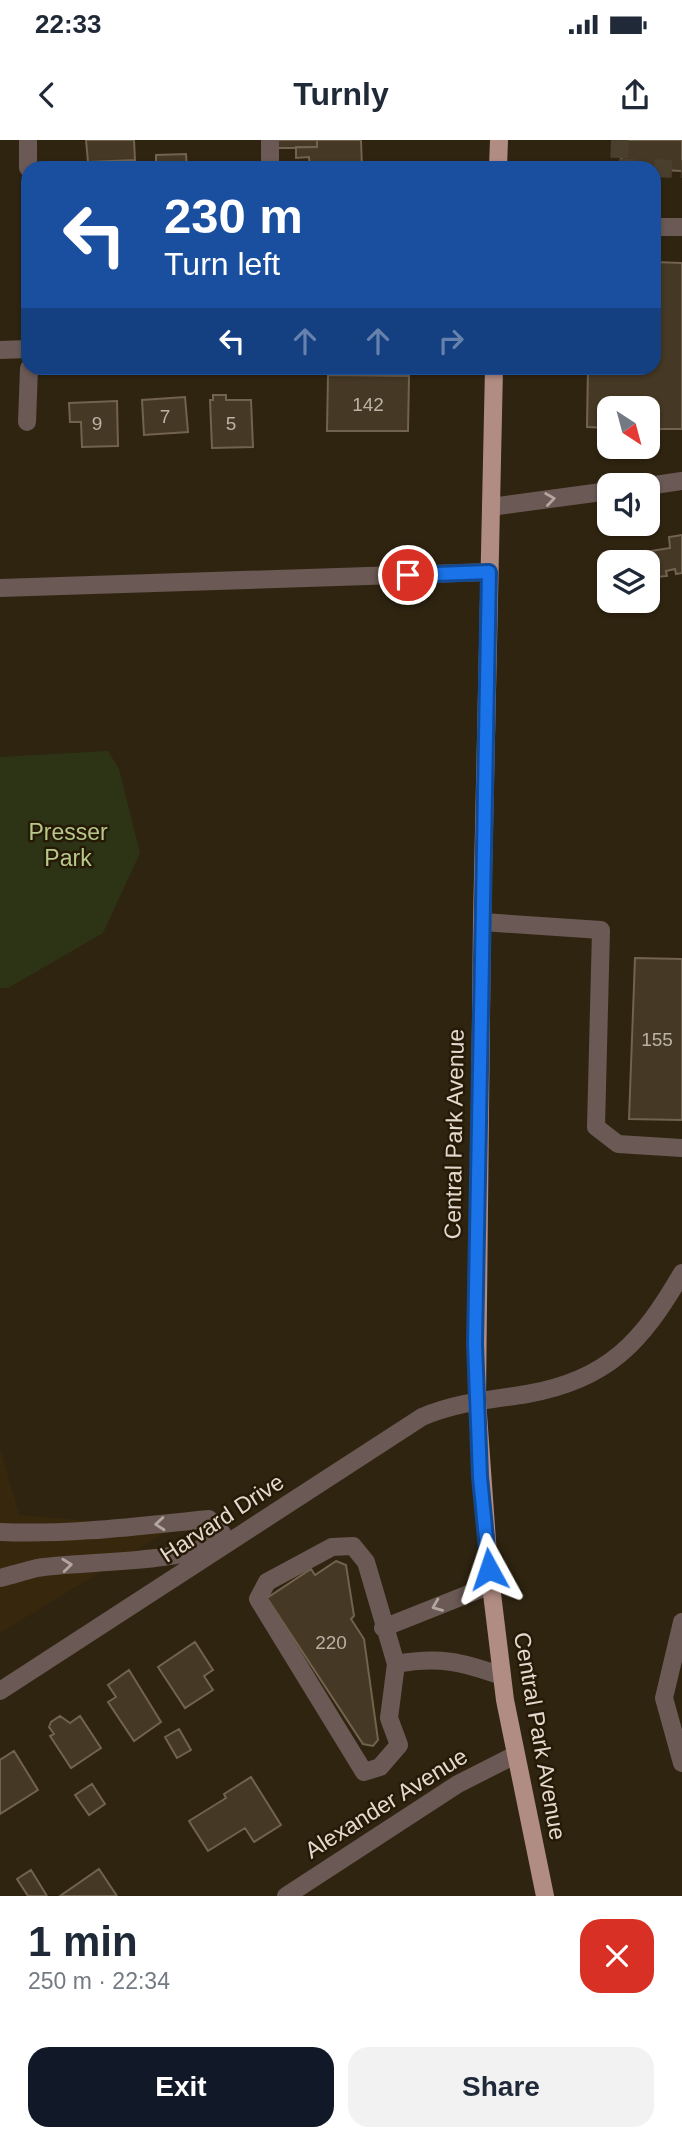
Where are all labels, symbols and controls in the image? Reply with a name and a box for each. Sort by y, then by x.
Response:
text: 22:33 [35,9,102,39]
icon: back [28,76,66,114]
text: Turnly [293,76,389,112]
icon: share [616,76,654,114]
icon: left [49,189,140,280]
text: 230 m [164,189,303,243]
text: Turn left [164,246,280,282]
icon: left [213,322,251,360]
icon: ahead [286,322,324,360]
icon: ahead [359,322,397,360]
icon: right [432,322,470,360]
house number: 142 [352,394,384,415]
north arrow [597,396,660,458]
map controls [597,396,660,613]
house number: 7 [160,406,170,427]
house number: 9 [92,413,102,434]
house number: 5 [226,413,236,434]
button: sound [597,473,660,536]
one-way arrow [544,491,556,506]
pin [378,545,438,605]
button: layers [597,550,660,613]
icon: arrive [389,556,427,594]
park label: Presser Park [28,819,108,871]
street label: Central Park Avenue [439,1029,469,1239]
house number: 155 [641,1029,673,1050]
street label: Harvard Drive [155,1468,289,1568]
one-way arrow [154,1516,165,1531]
position arrow [452,1532,526,1606]
one-way arrow [61,1558,73,1573]
one-way arrow [432,1598,444,1612]
street label: Central Park Avenue [509,1630,571,1842]
house number: 220 [315,1632,347,1653]
street label: Alexander Avenue [300,1743,472,1863]
text: 1 min [28,1918,138,1965]
button: close [580,1919,654,1993]
text: 250 m · 22:34 [28,1968,170,1994]
button: Exit [28,2047,334,2127]
button: Share [348,2047,654,2127]

